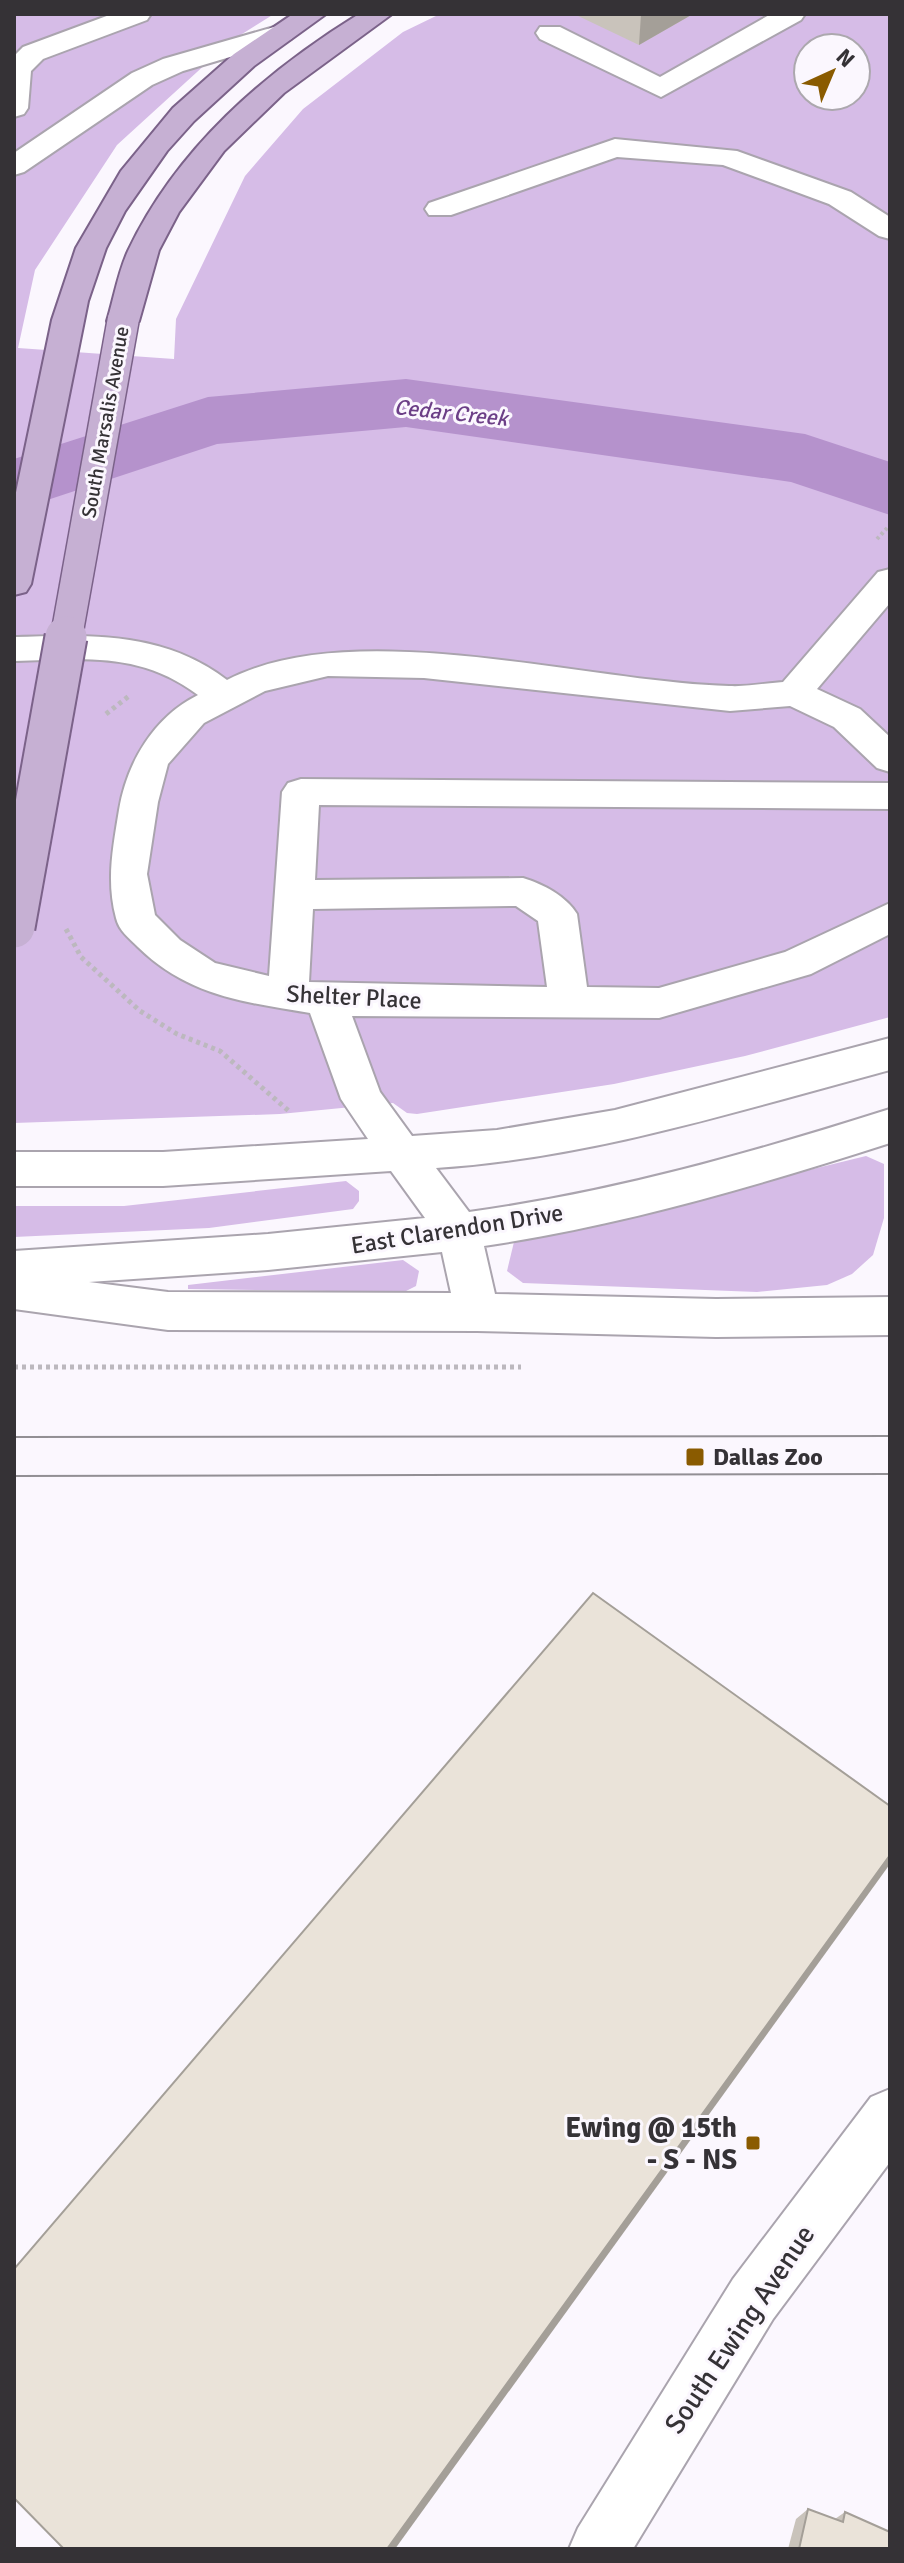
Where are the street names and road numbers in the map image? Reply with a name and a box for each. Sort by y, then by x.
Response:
street label: South Marsalis Avenue [76,324,135,520]
street label: Shelter Place [286,978,422,1016]
street label: East Clarendon Drive [349,1197,565,1261]
street label: South Ewing Avenue [657,2219,822,2440]

